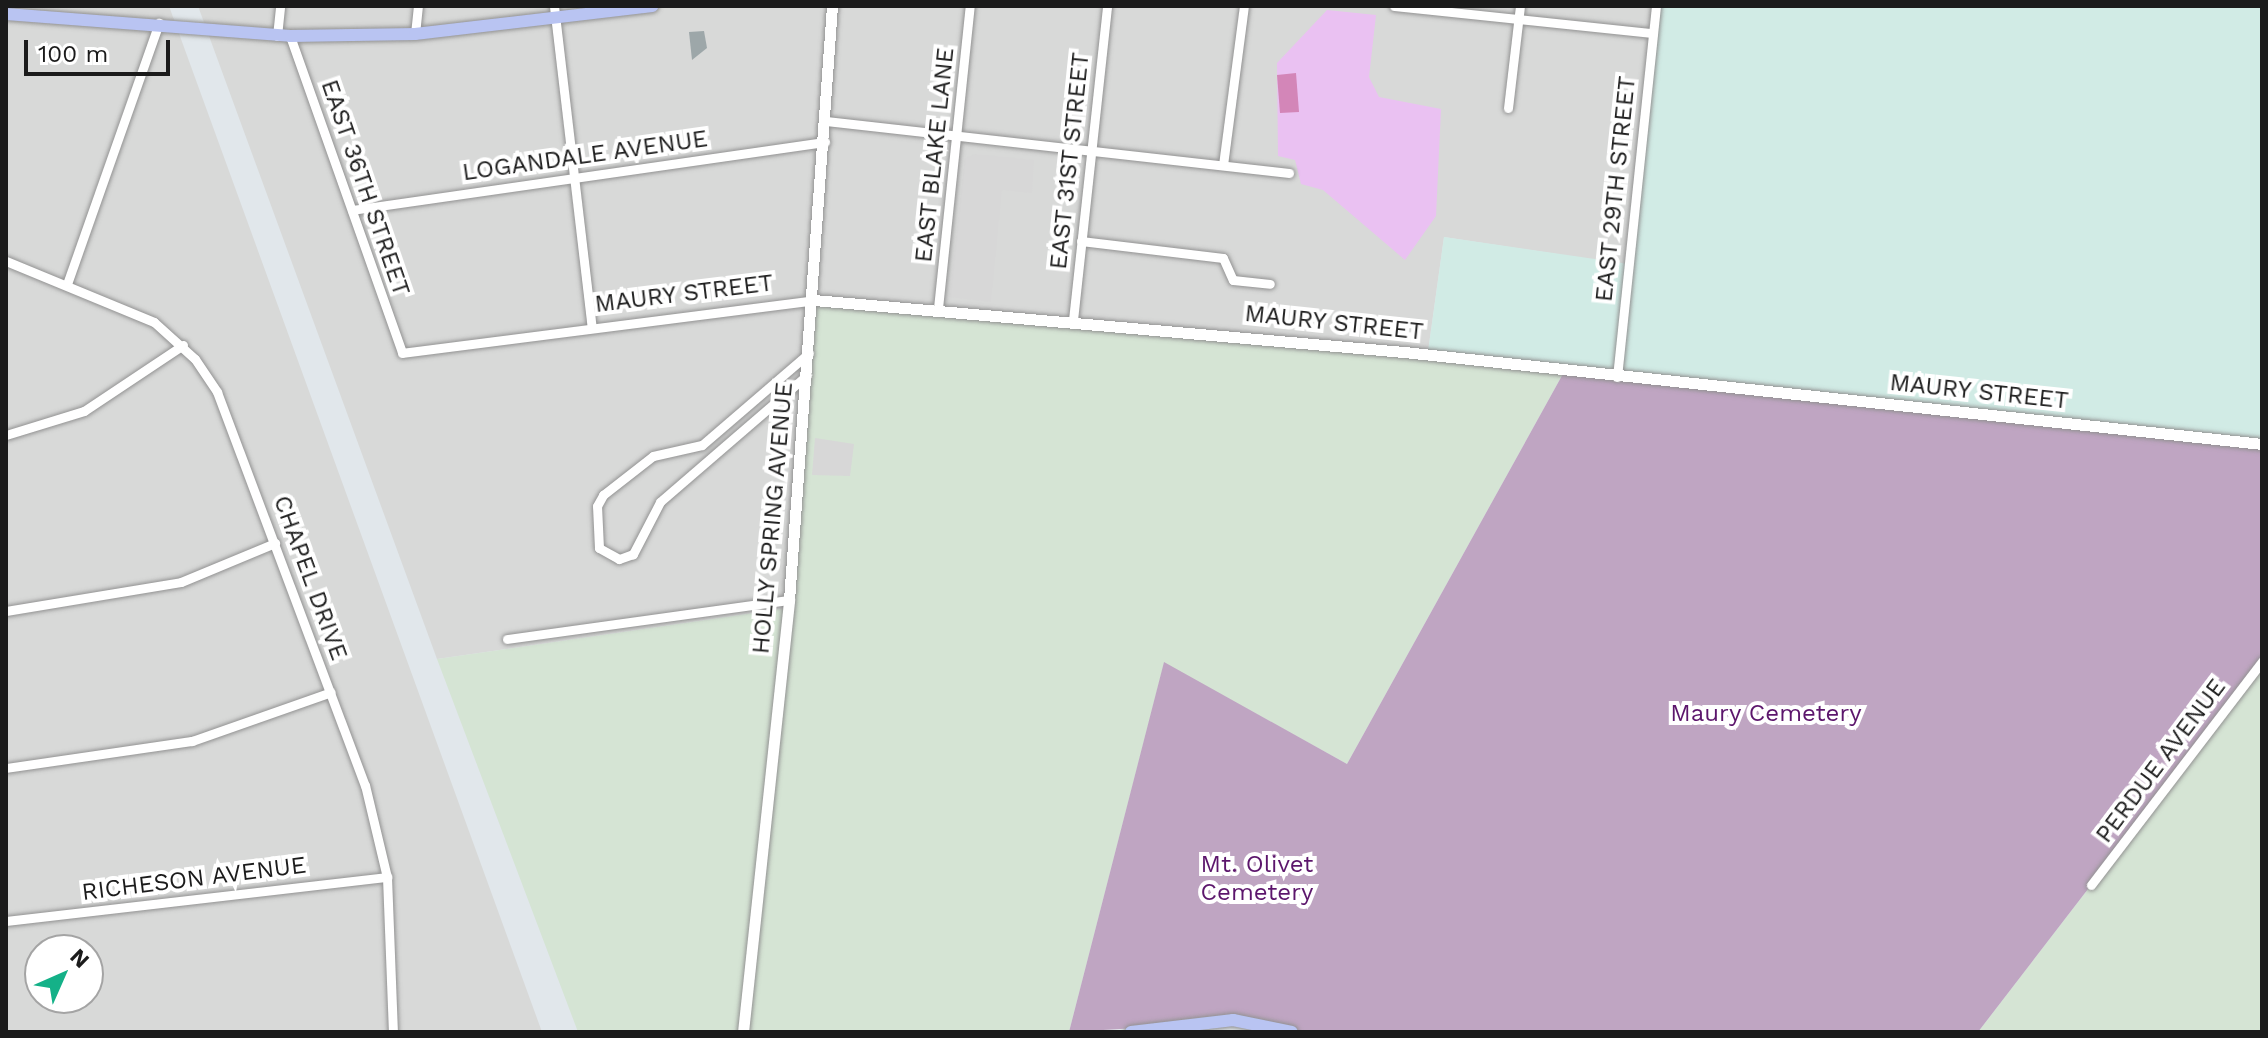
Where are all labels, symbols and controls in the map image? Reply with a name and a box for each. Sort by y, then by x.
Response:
scale bar [28,24,174,74]
text: 100 m [38,40,108,68]
street label: EAST BLAKE LANE [909,46,961,264]
street label: EAST 31ST STREET [1044,50,1096,272]
street label: EAST 29TH STREET [1590,74,1642,304]
street label: EAST 36TH STREET [314,76,416,300]
street label: LOGANDALE AVENUE [460,124,710,188]
street label: MAURY STREET [593,269,775,319]
street label: MAURY STREET [1243,299,1425,347]
street label: MAURY STREET [1888,368,2070,416]
street label: HOLLY SPRING AVENUE [747,380,799,656]
street label: CHAPEL DRIVE [267,491,353,665]
street label: PERDUE AVENUE [2090,673,2232,849]
park label: Maury Cemetery [1670,700,1862,728]
street label: RICHESON AVENUE [80,851,308,907]
park label: Mt. Olivet Cemetery [1201,851,1313,907]
north arrow [24,934,104,1014]
text: N [65,943,95,973]

